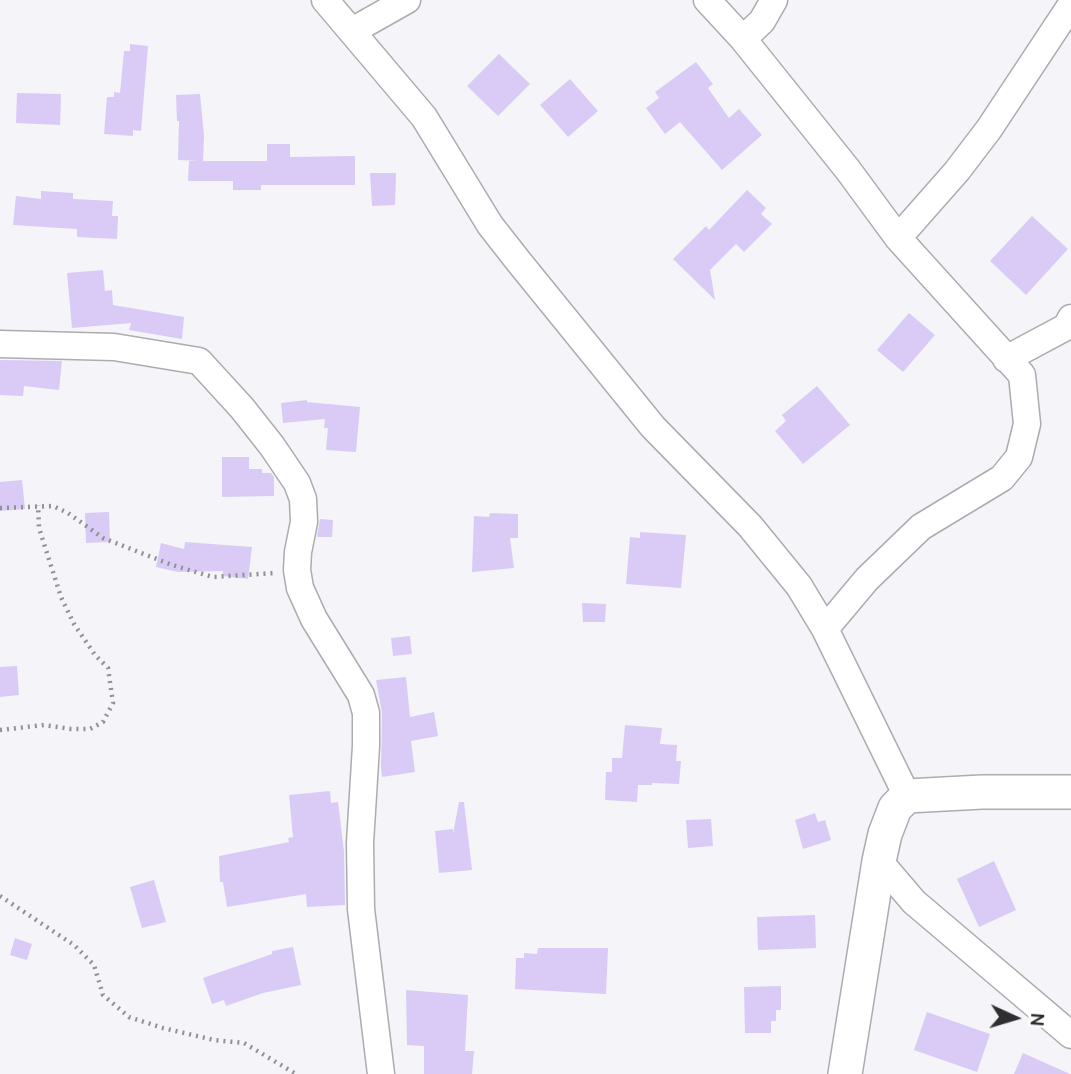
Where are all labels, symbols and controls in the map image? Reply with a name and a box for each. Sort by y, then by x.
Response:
north arrow [980,983,1050,1053]
text: N [1024,1012,1048,1027]

